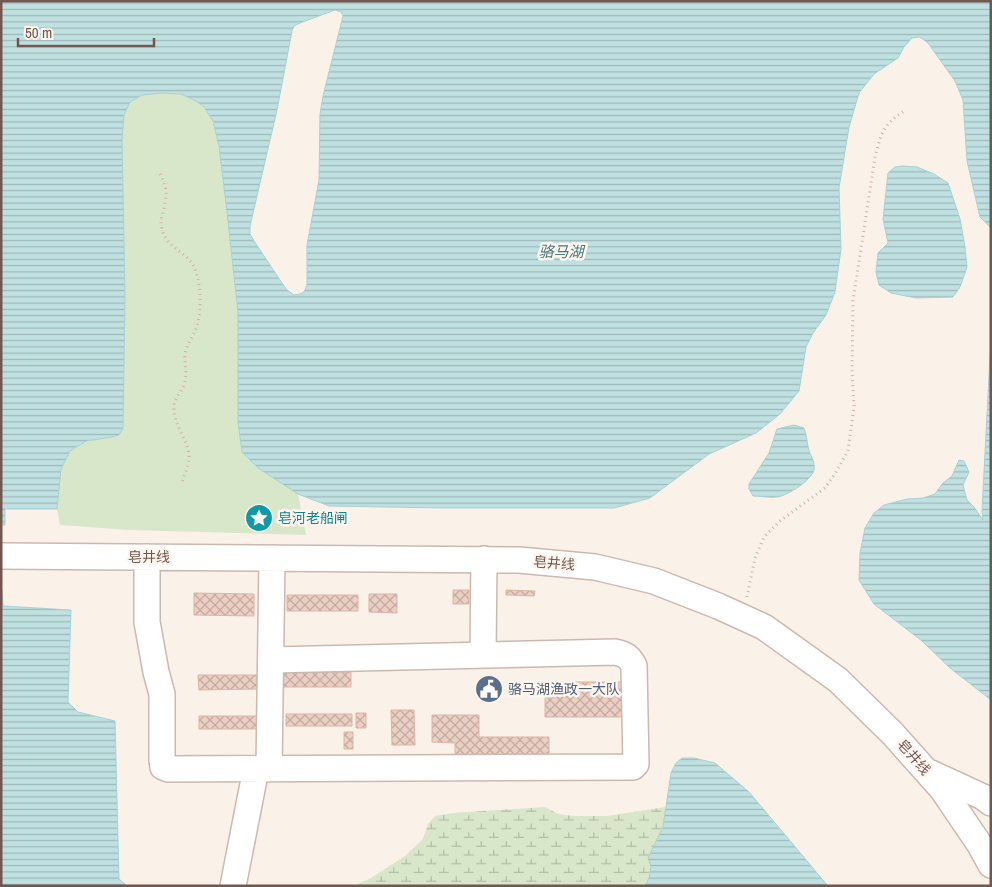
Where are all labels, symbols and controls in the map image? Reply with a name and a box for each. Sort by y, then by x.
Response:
scale bar [18,15,154,47]
text: 50 m [25,22,52,43]
water label: 骆马湖 [538,241,585,262]
place icon: 皂河老船闸 [244,503,274,533]
place label: 皂河老船闸 [278,509,348,527]
street label: 皂井线 [128,548,170,566]
street label: 皂井线 [532,552,576,574]
public building icon: 骆马湖渔政一大队 [474,674,504,704]
place label: 骆马湖渔政一大队 [508,680,620,698]
street label: 皂井线 [893,735,935,779]

